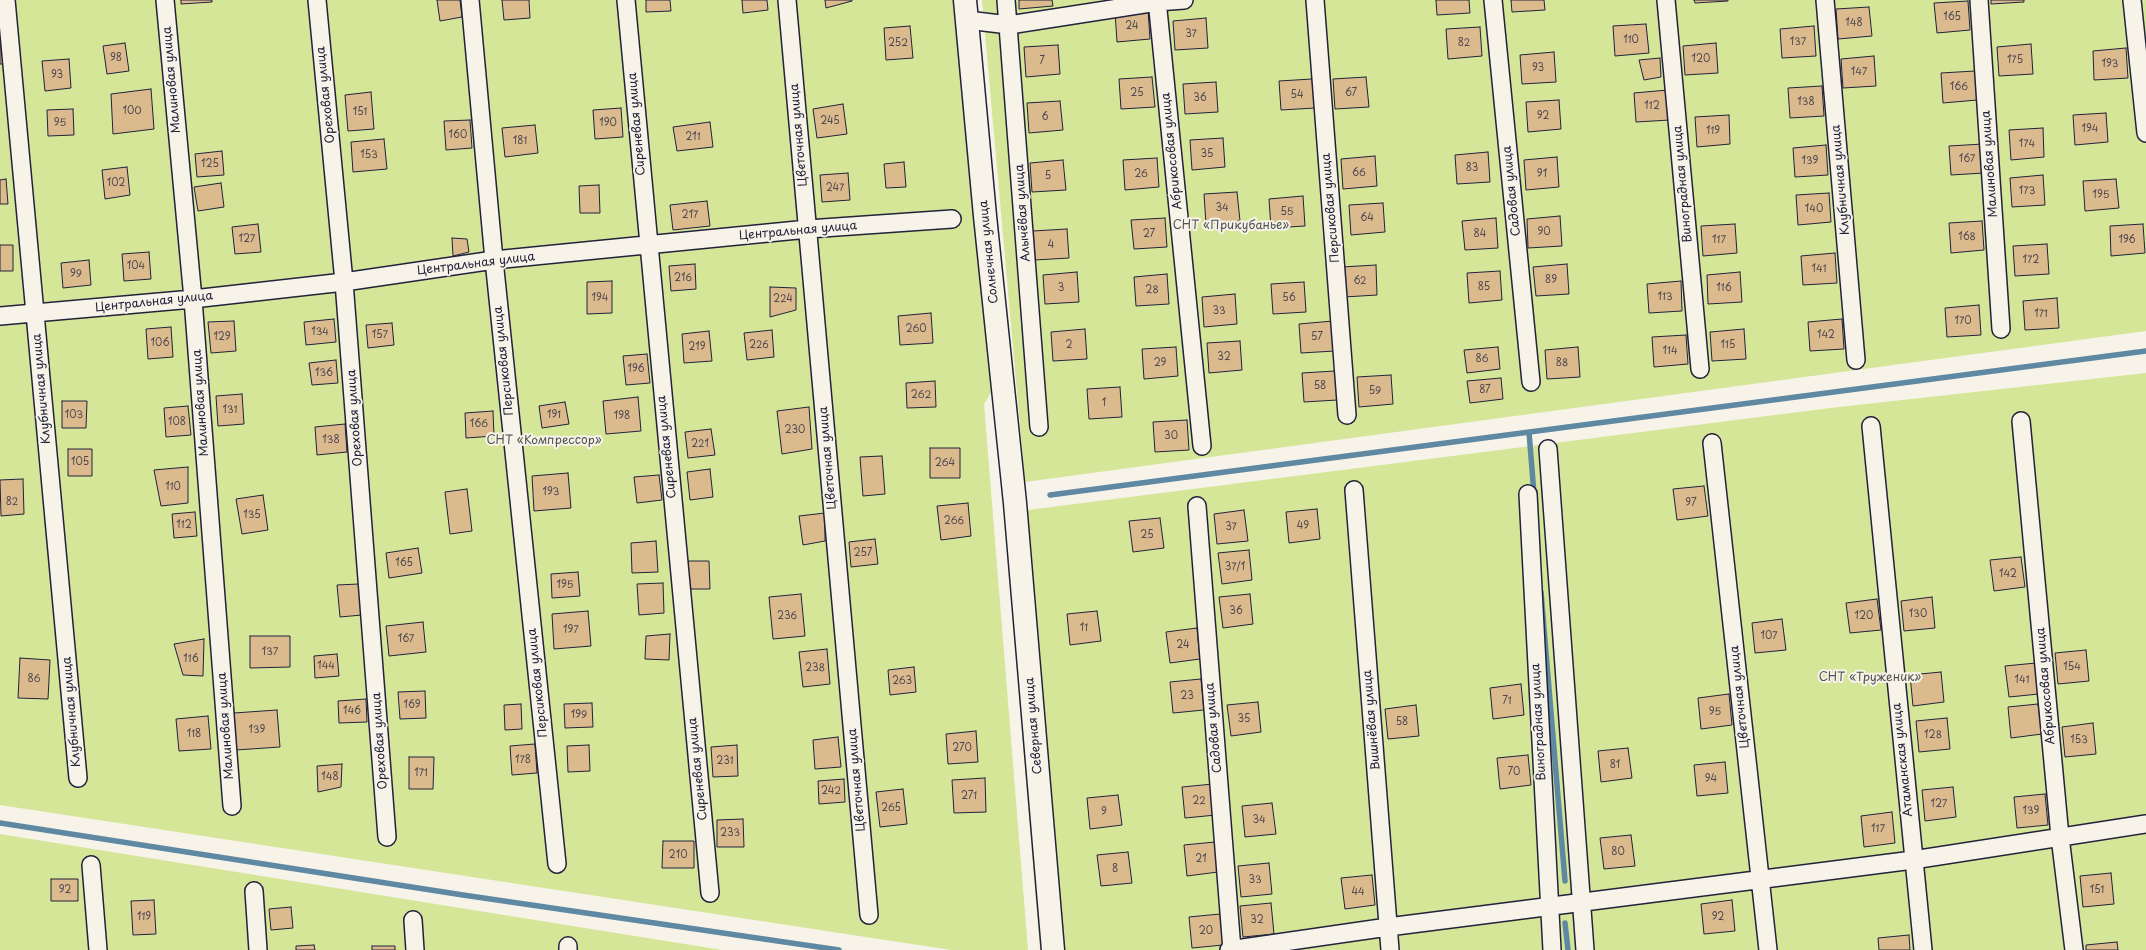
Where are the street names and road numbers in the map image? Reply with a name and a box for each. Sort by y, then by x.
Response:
street label: Малиновая улица [160,26,184,134]
street label: Ореховая улица [314,46,338,144]
street label: Сиреневая улица [625,72,649,176]
street label: Цветочная улица [787,83,811,187]
street label: Абрикосовая улица [1159,92,1185,210]
street label: Малиновая улица [1979,110,2001,218]
street label: Клубничная улица [1829,124,1853,236]
street label: Виноградная улица [1671,125,1695,243]
street label: Садовая улица [1500,145,1524,237]
street label: Персиковая улица [1319,153,1343,263]
street label: Алычёвая улица [1012,164,1034,262]
street label: Солнечная улица [976,200,1002,304]
street label: Центральная улица [738,219,858,243]
street label: Центральная улица [416,250,536,278]
street label: Центральная улица [94,289,214,315]
street label: Персиковая улица [491,306,517,416]
street label: Клубничная улица [30,333,54,445]
street label: Малиновая улица [190,349,212,457]
street label: Ореховая улица [344,369,366,467]
street label: Сиреневая улица [654,395,680,499]
street label: Цветочная улица [816,406,840,510]
street label: Абрикосовая улица [2034,627,2058,745]
street label: Персиковая улица [525,628,551,738]
street label: Цветочная улица [1727,645,1753,749]
street label: Клубничная улица [60,656,84,768]
street label: Виноградная улица [1529,663,1549,781]
street label: Вишнёвая улица [1360,669,1384,771]
street label: Малиновая улица [215,672,237,780]
street label: Северная улица [1023,677,1045,775]
street label: Садовая улица [1203,682,1225,774]
street label: Ореховая улица [369,692,391,790]
street label: Атаманская улица [1890,702,1916,818]
street label: Сиреневая улица [685,717,711,821]
street label: Цветочная улица [845,728,869,832]

